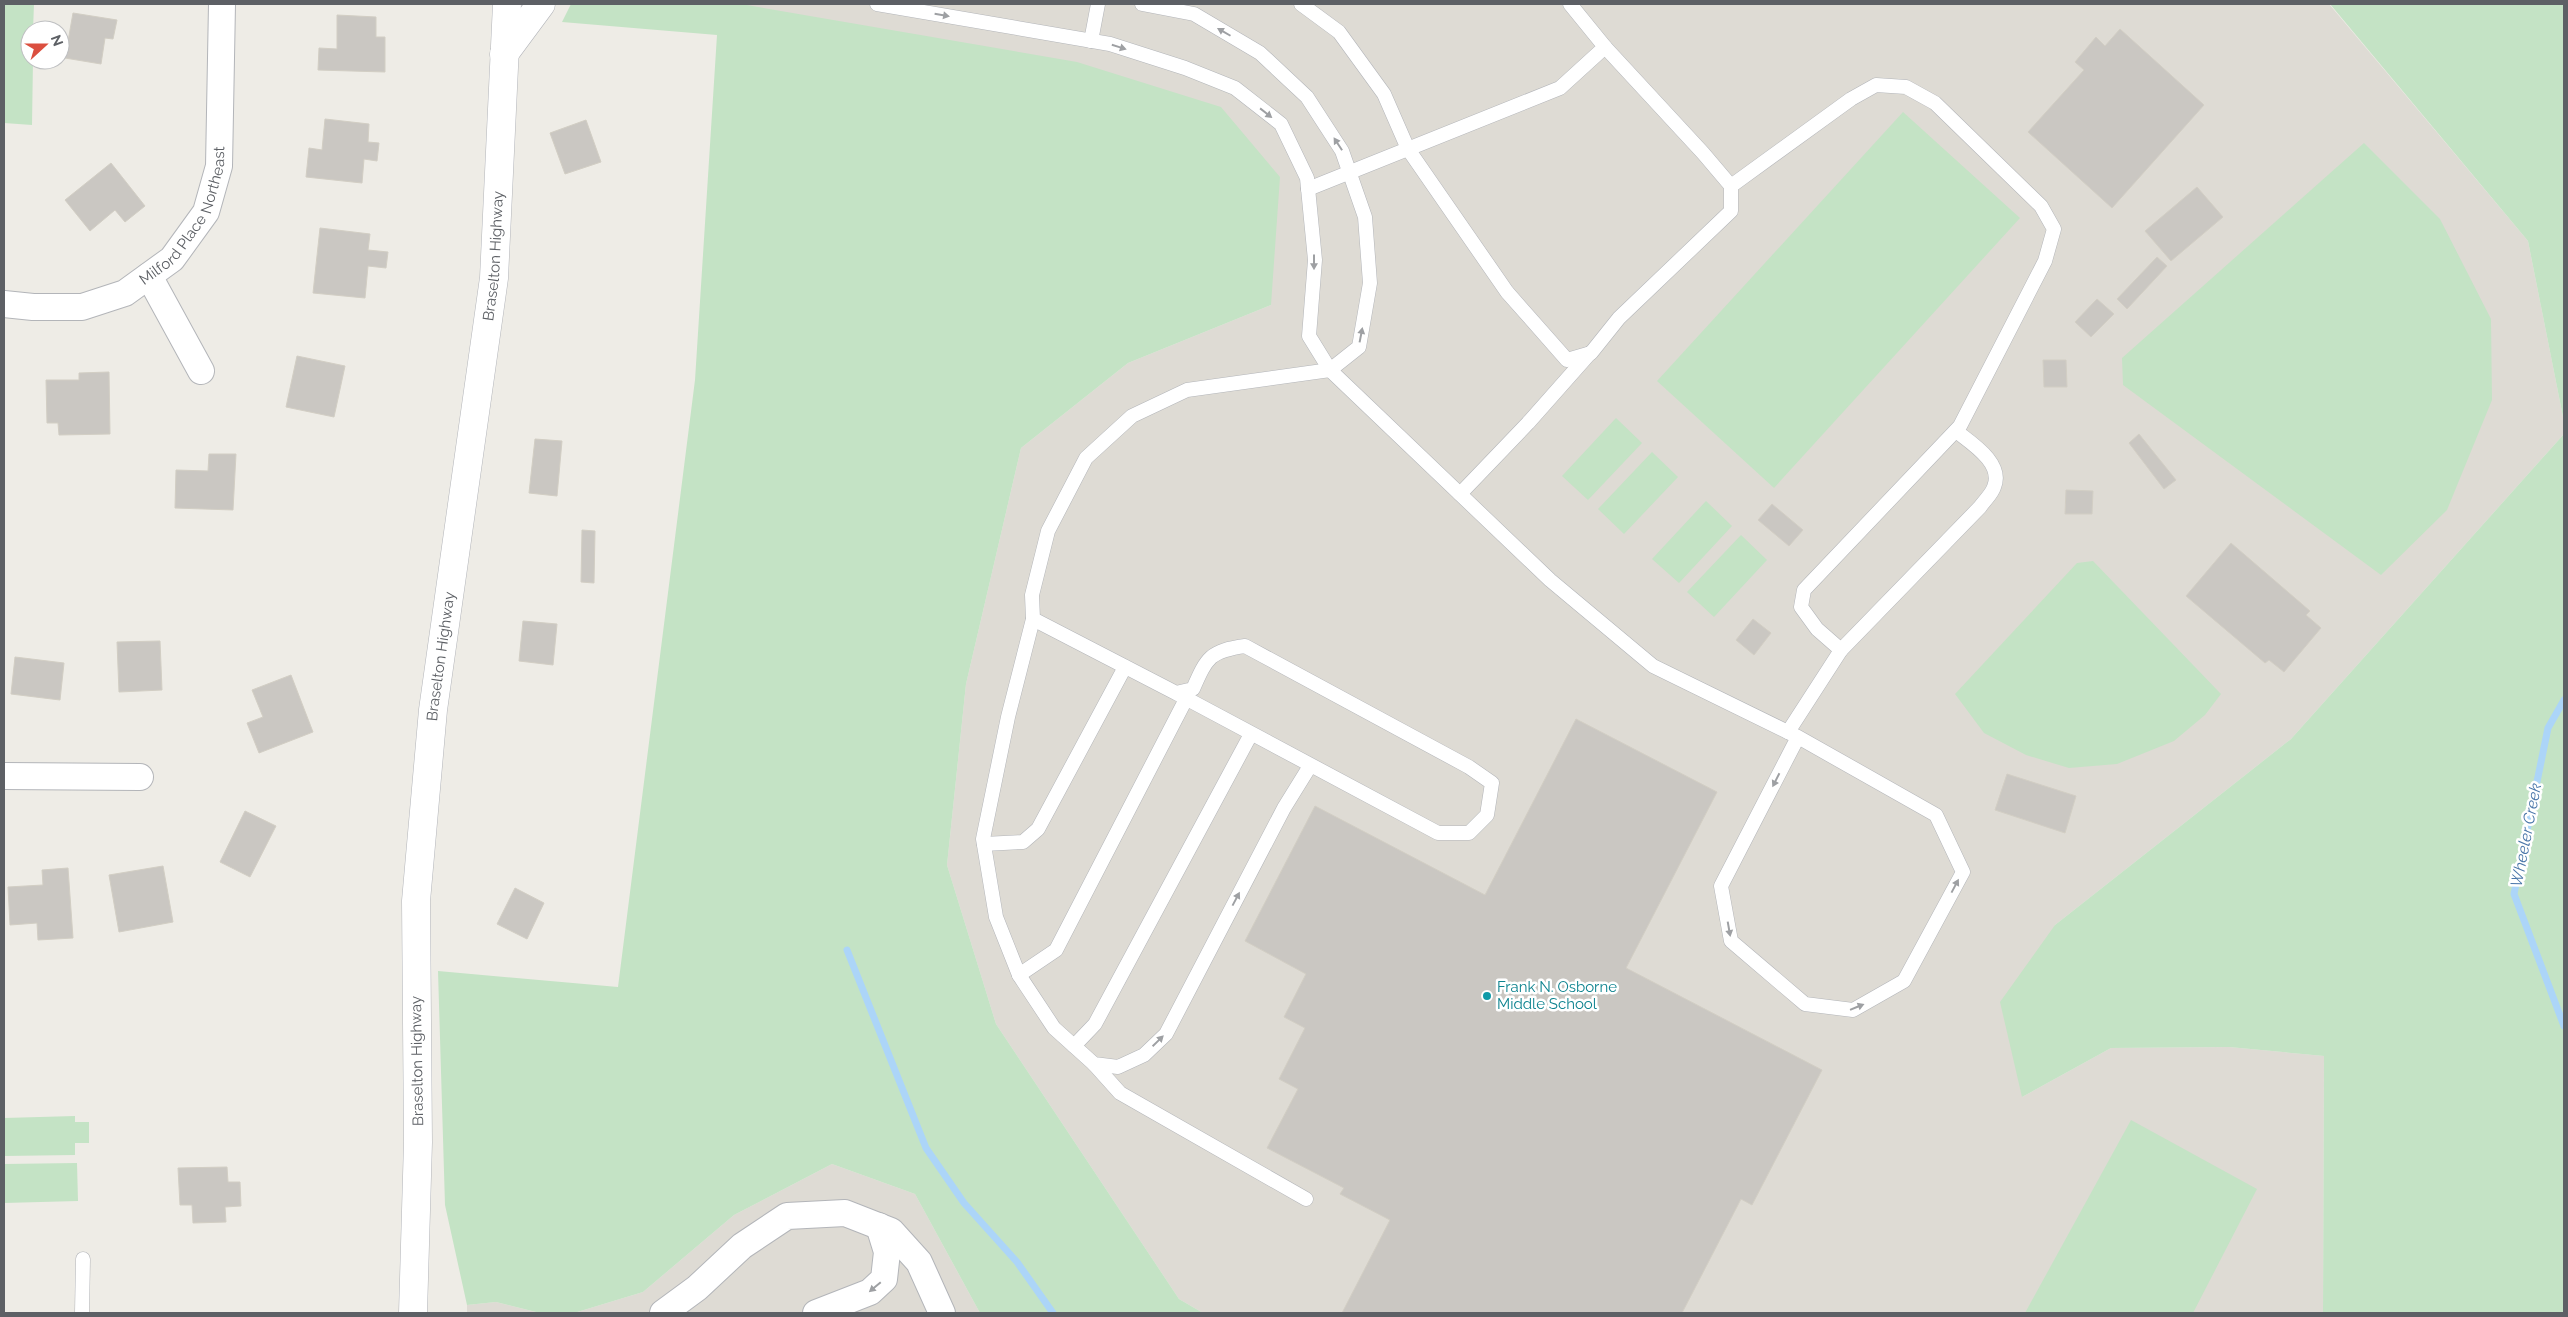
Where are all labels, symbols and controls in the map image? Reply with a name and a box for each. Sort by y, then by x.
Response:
one-way arrow [935,12,951,20]
north arrow [20,20,70,70]
one-way arrow [1217,27,1230,36]
text: N [48,32,67,48]
one-way arrow [1112,44,1127,51]
one-way arrow [1259,107,1272,118]
one-way arrow [1333,137,1342,150]
street label: Milford Place Northeast [136,146,228,289]
street label: Braselton Highway [479,191,507,322]
one-way arrow [1310,254,1318,270]
one-way arrow [1357,327,1365,343]
street label: Braselton Highway [423,591,459,722]
one-way arrow [1772,773,1780,788]
water label: Wheeler Creek [2507,781,2545,889]
one-way arrow [1951,878,1959,893]
one-way arrow [1232,892,1240,906]
one-way arrow [1726,921,1734,937]
place label: Frank N. Osborne Middle School [1497,978,1617,1013]
marker: Frank N. Osborne Middle School [1481,990,1493,1002]
street label: Braselton Highway [407,996,427,1126]
one-way arrow [1850,1003,1865,1011]
one-way arrow [1152,1035,1164,1047]
one-way arrow [868,1282,881,1293]

